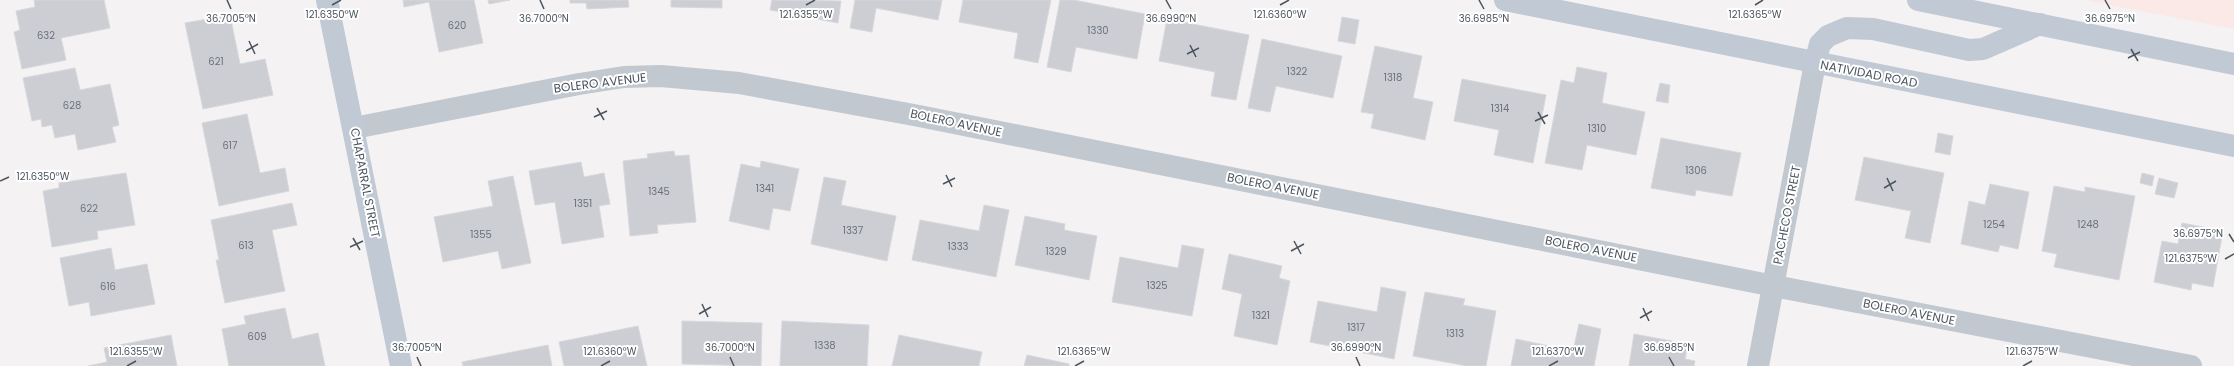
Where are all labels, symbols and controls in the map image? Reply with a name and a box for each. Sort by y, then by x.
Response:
text: 121.6350°W [306,7,359,22]
text: 121.6355°W [780,7,833,22]
text: 121.6360°W [1254,7,1307,22]
text: 121.6365°W [1729,7,1782,22]
text: 36.7005°N [206,11,256,26]
text: 36.7000°N [519,11,569,26]
text: 36.6990°N [1146,11,1196,26]
text: 36.6985°N [1459,11,1509,26]
text: 36.6975°N [2085,11,2135,26]
house number: 620 [448,18,466,33]
house number: 1330 [1087,23,1109,38]
house number: 632 [37,28,55,43]
house number: 621 [208,54,224,69]
street label: NATIVIDAD ROAD [1819,56,1919,91]
house number: 1322 [1287,64,1308,79]
street label: BOLERO AVENUE [553,68,647,97]
house number: 1318 [1384,70,1402,85]
house number: 628 [63,98,81,113]
house number: 1314 [1491,101,1509,116]
street label: BOLERO AVENUE [909,105,1003,141]
house number: 1310 [1588,121,1606,136]
street label: CHAPARRAL STREET [347,127,385,240]
house number: 617 [222,138,238,153]
house number: 1306 [1685,163,1707,178]
street label: PACHECO STREET [1769,164,1805,266]
street label: BOLERO AVENUE [1226,168,1320,203]
text: 121.6350°W [17,169,70,184]
house number: 1341 [756,181,774,196]
house number: 1345 [648,184,670,199]
house number: 1351 [574,196,592,211]
house number: 622 [80,201,98,216]
house number: 1254 [1983,217,2005,232]
house number: 1248 [2077,217,2099,232]
house number: 1337 [843,223,864,238]
text: 36.6975°N [2173,226,2223,241]
house number: 1355 [470,227,492,242]
street label: BOLERO AVENUE [1544,231,1638,266]
house number: 613 [238,238,254,253]
house number: 1333 [948,239,969,254]
house number: 1329 [1045,244,1067,259]
text: 121.6375°W [2165,251,2217,266]
house number: 1325 [1146,278,1168,293]
house number: 616 [100,279,116,294]
street label: BOLERO AVENUE [1862,294,1956,329]
house number: 1321 [1252,308,1270,323]
house number: 1317 [1347,320,1365,335]
house number: 1313 [1446,326,1464,341]
house number: 609 [248,329,266,344]
house number: 1338 [814,338,836,353]
text: 36.7005°N [392,340,442,355]
text: 36.7000°N [705,340,755,355]
text: 36.6990°N [1331,340,1381,355]
text: 36.6985°N [1644,340,1694,355]
text: 121.6355°W [110,344,163,359]
text: 121.6360°W [584,344,637,359]
text: 121.6365°W [1058,344,1111,359]
text: 121.6370°W [1532,344,1584,359]
text: 121.6375°W [2006,344,2058,359]

